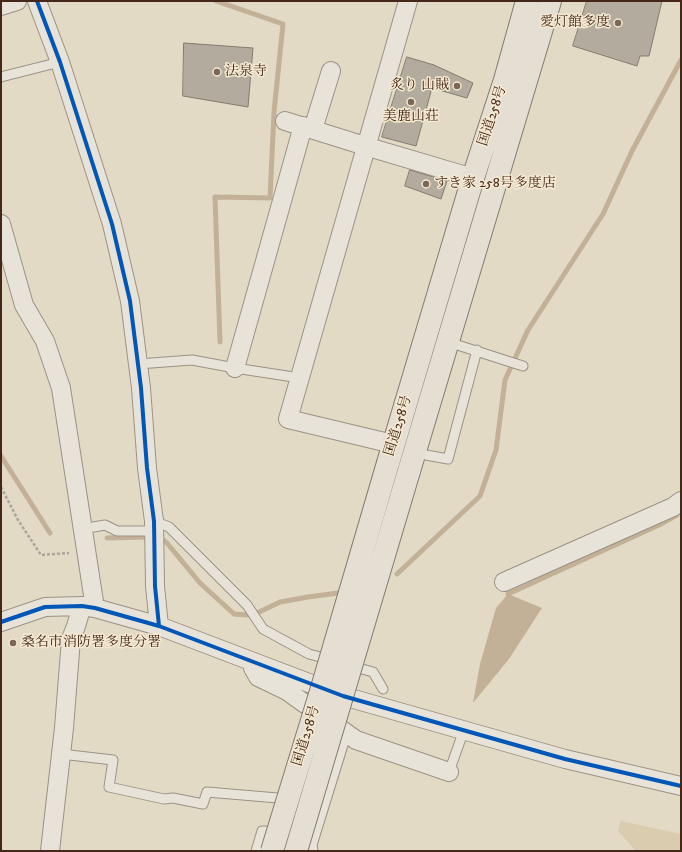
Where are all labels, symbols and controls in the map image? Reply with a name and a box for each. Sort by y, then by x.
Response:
place label: 愛灯館多度 [540,15,610,31]
marker: 愛灯館多度 [613,18,623,28]
place label: 法泉寺 [225,64,267,80]
marker: 法泉寺 [212,67,222,77]
place label: 炙り 山賊 [390,78,449,94]
marker: 炙り 山賊 [452,81,462,91]
street label: 国道258号 [475,84,511,148]
marker: 美鹿山荘 [406,97,416,107]
place label: 美鹿山荘 [383,109,439,125]
place label: すき家 258号多度店 [434,176,556,192]
marker: すき家 258号多度店 [421,179,431,189]
street label: 国道258号 [382,394,416,458]
place label: 桑名市消防署多度分署 [21,635,161,651]
marker: 桑名市消防署多度分署 [8,638,18,648]
street label: 国道258号 [290,704,324,768]

